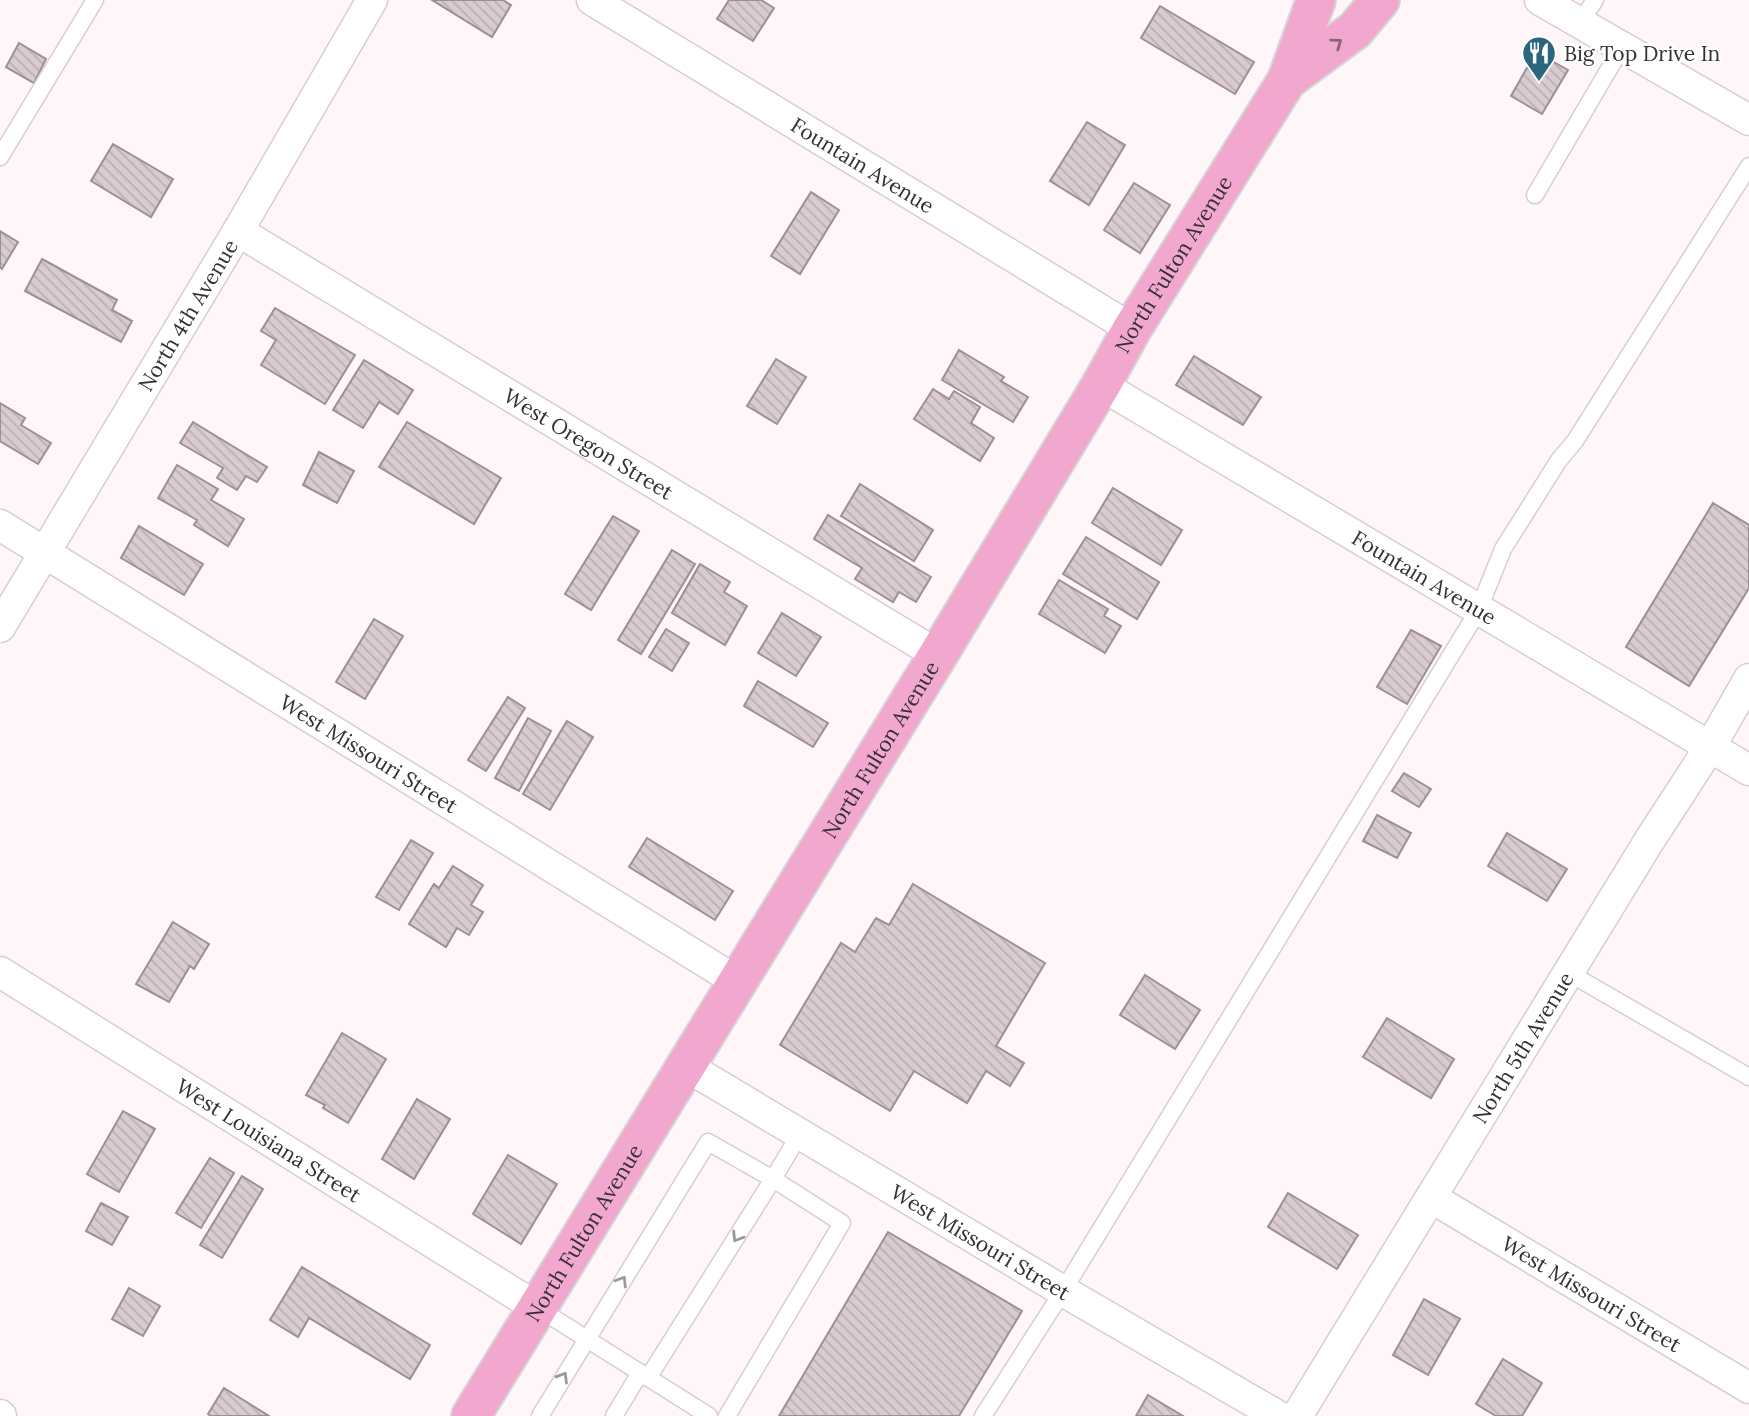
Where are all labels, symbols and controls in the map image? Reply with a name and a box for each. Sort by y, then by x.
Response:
restaurant icon: Big Top Drive In [1520,34,1558,83]
one-way arrow [1329,39,1341,52]
place label: Big Top Drive In [1564,40,1721,67]
street label: Fountain Avenue [786,111,939,219]
street label: North Fulton Avenue [1108,170,1238,357]
street label: North 4th Avenue [131,234,244,396]
street label: West Oregon Street [499,382,679,506]
street label: Fountain Avenue [1347,524,1501,630]
street label: North Fulton Avenue [815,656,945,843]
street label: West Missouri Street [275,688,464,819]
street label: North 5th Avenue [1466,967,1579,1128]
street label: West Louisiana Street [171,1072,367,1208]
street label: North Fulton Avenue [519,1139,648,1326]
street label: West Missouri Street [886,1178,1076,1306]
one-way arrow [732,1229,745,1242]
street label: West Missouri Street [1497,1229,1687,1358]
one-way arrow [614,1275,627,1288]
one-way arrow [555,1372,568,1385]

